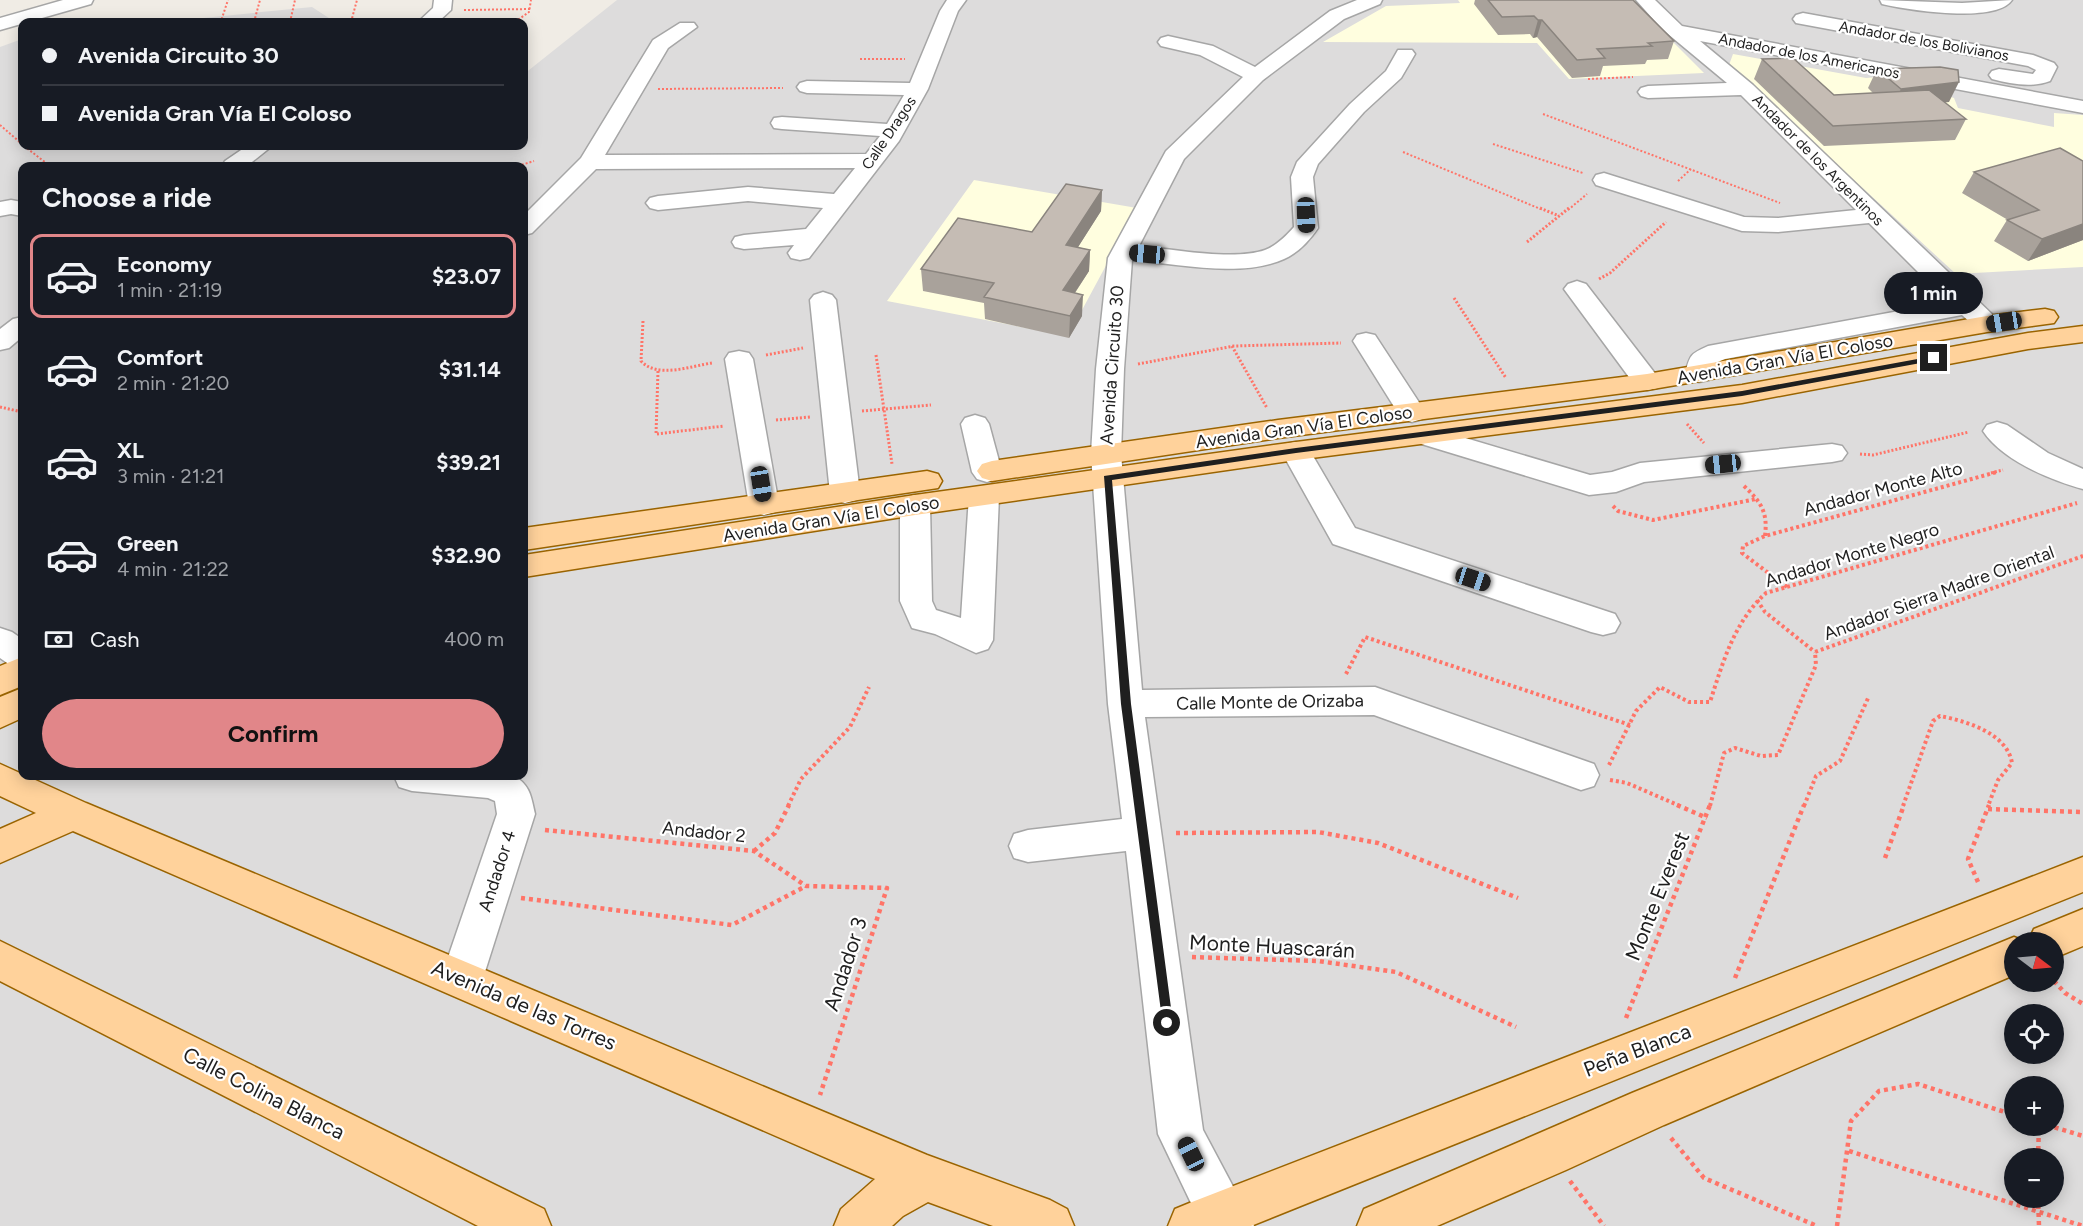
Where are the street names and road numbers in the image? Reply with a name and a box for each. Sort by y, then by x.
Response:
street label: Andador de los Bolivianos [1838,17,2010,65]
street label: Andador de los Americanos [1717,30,1901,82]
street label: Andador de los Argentinos [1749,91,1887,229]
street label: Calle Dragos [858,93,920,173]
street label: Avenida Circuito 30 [1095,285,1129,445]
street label: Avenida Gran Vía El Coloso [1675,329,1895,389]
street label: Avenida Gran Vía El Coloso [1194,401,1414,453]
street label: Andador Monte Alto [1801,457,1965,521]
street label: Avenida Gran Vía El Coloso [721,491,941,547]
street label: Andador Monte Negro [1762,518,1942,592]
street label: Andador Sierra Madre Oriental [1821,541,2057,645]
street label: Calle Monte de Orizaba [1176,689,1364,715]
street label: Andador 2 [661,817,747,847]
street label: Andador 4 [473,827,521,915]
street label: Monte Everest [1620,828,1694,964]
street label: Andador 3 [818,914,872,1014]
street label: Monte Huascarán [1189,929,1355,963]
street label: Avenida de las Torres [428,955,620,1055]
street label: Peña Blanca [1580,1018,1694,1082]
street label: Calle Colina Blanca [179,1041,349,1145]

